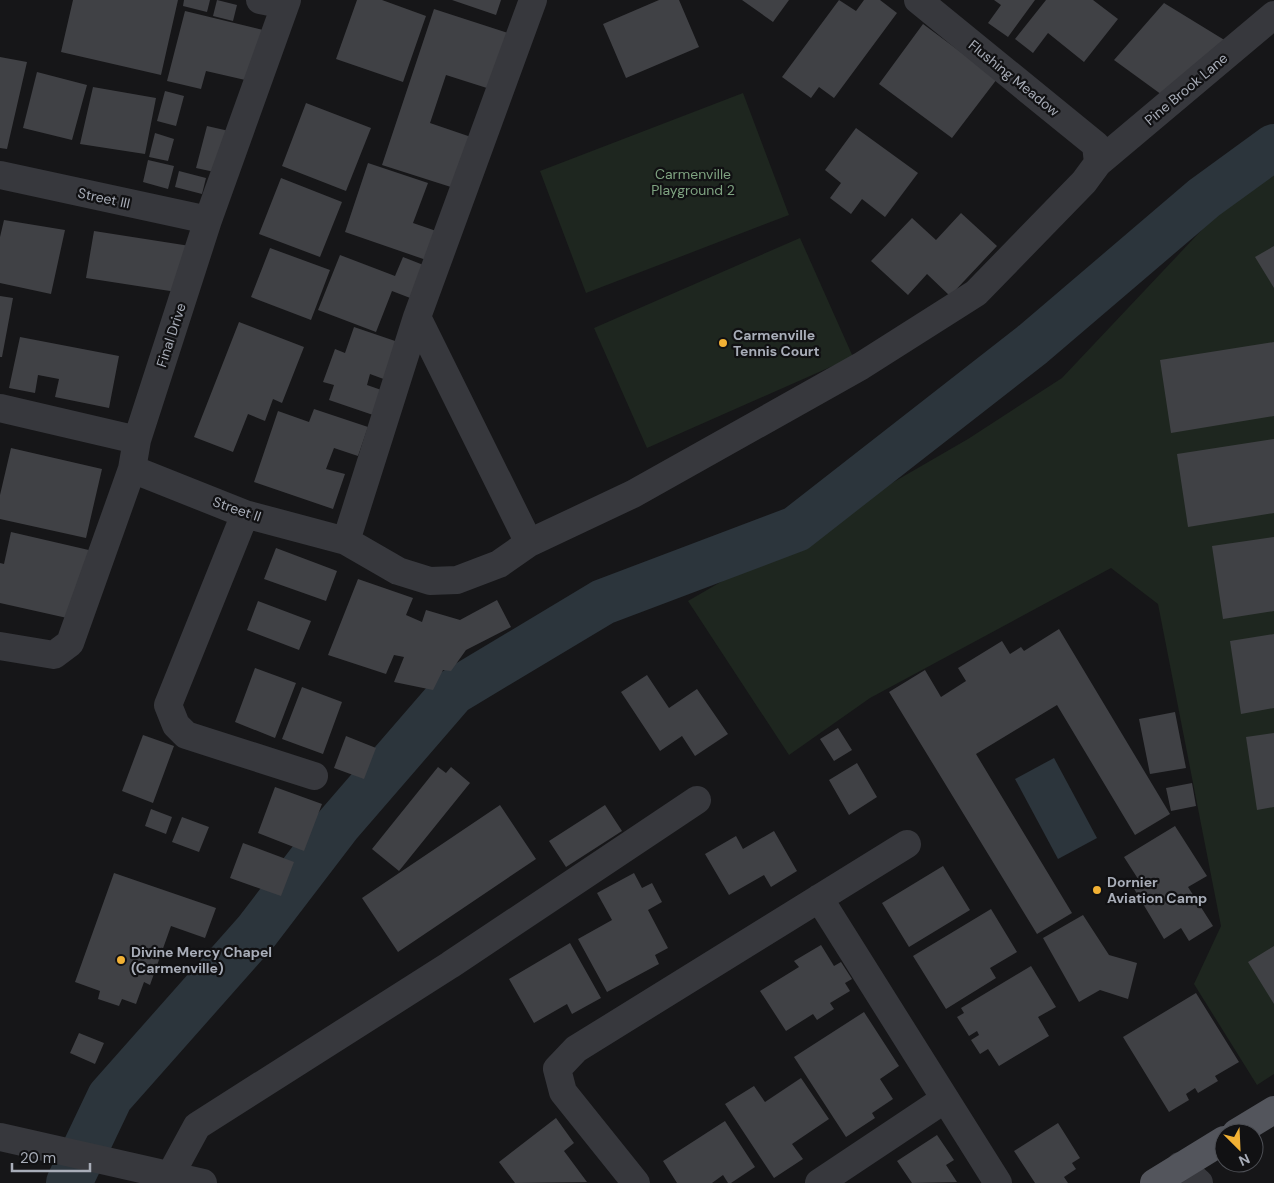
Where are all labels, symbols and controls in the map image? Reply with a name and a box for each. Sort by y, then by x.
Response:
street label: Flushing Meadow [965,36,1063,120]
street label: Pine Brook Lane [1141,49,1231,129]
park label: Carmenville Playground 2 [651,165,735,199]
street label: Street III [76,184,132,212]
street label: Final Drive [152,301,190,369]
place label: Carmenville Tennis Court [733,326,820,360]
marker: Carmenville Tennis Court [717,337,729,349]
street label: Street II [210,492,264,526]
place label: Dornier Aviation Camp [1107,873,1207,907]
marker: Dornier Aviation Camp [1091,884,1103,896]
place label: Divine Mercy Chapel (Carmenville) [131,943,272,977]
marker: Divine Mercy Chapel (Carmenville) [115,954,127,966]
north arrow [1214,1123,1264,1173]
scale bar [12,1140,90,1172]
text: 20 m [20,1148,56,1168]
text: N [1236,1150,1253,1170]

